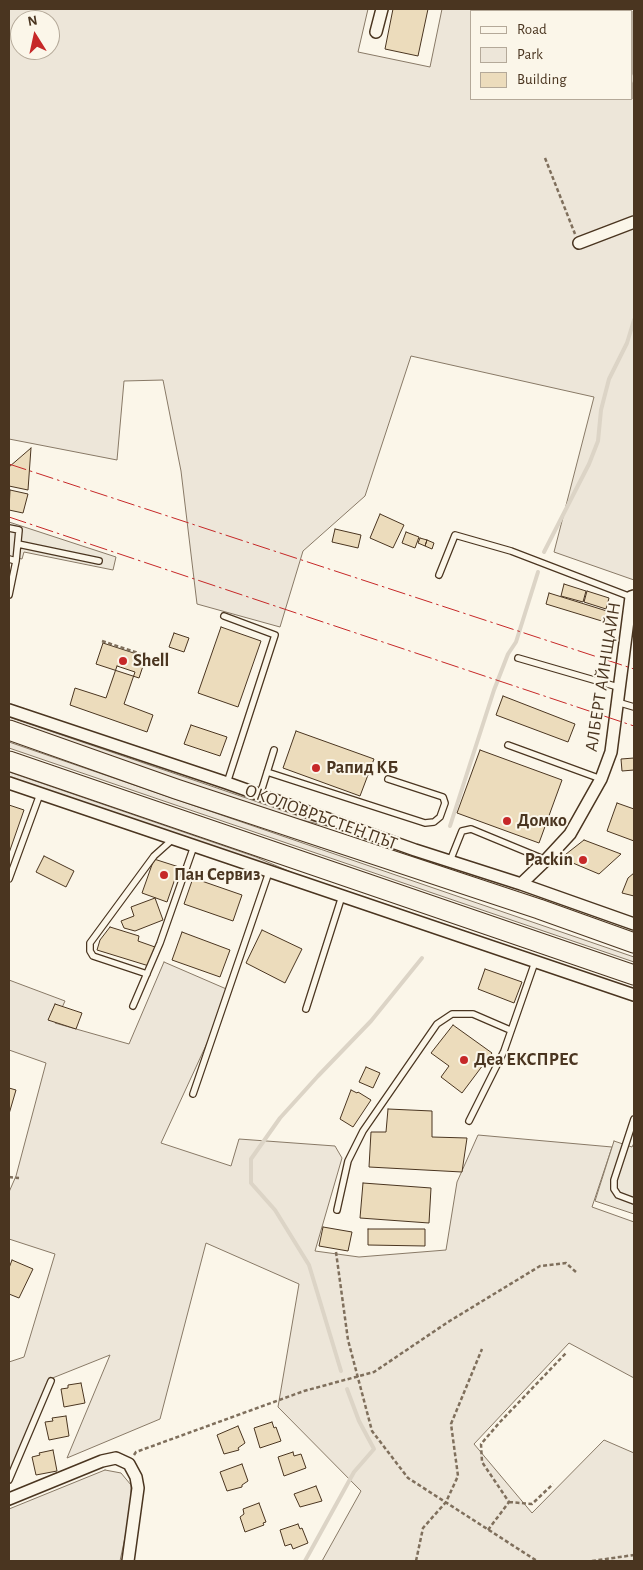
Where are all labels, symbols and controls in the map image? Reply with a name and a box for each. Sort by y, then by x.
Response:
north arrow [10,10,60,60]
legend [470,10,633,100]
text: N [27,13,39,29]
text: Road [517,22,547,37]
text: Park [517,47,543,62]
text: Building [517,72,567,87]
street label: АЛБЕРТ АЙНЩАЙН [580,601,626,753]
place label: Shell [133,650,169,672]
marker: Shell [117,655,129,667]
place label: Рапид КБ [326,757,398,779]
marker: Рапид КБ [310,762,322,774]
street label: ОКОЛОВРЪСТЕН ПЪТ [242,779,400,855]
place label: Домко [517,810,567,832]
marker: Домко [501,815,513,827]
place label: Packin [525,849,573,871]
marker: Packin [577,854,589,866]
place label: Пан Сервиз [174,864,260,886]
marker: Пан Сервиз [158,869,170,881]
place label: Деа ЕКСПРЕС [474,1049,578,1071]
marker: Деа ЕКСПРЕС [458,1054,470,1066]

